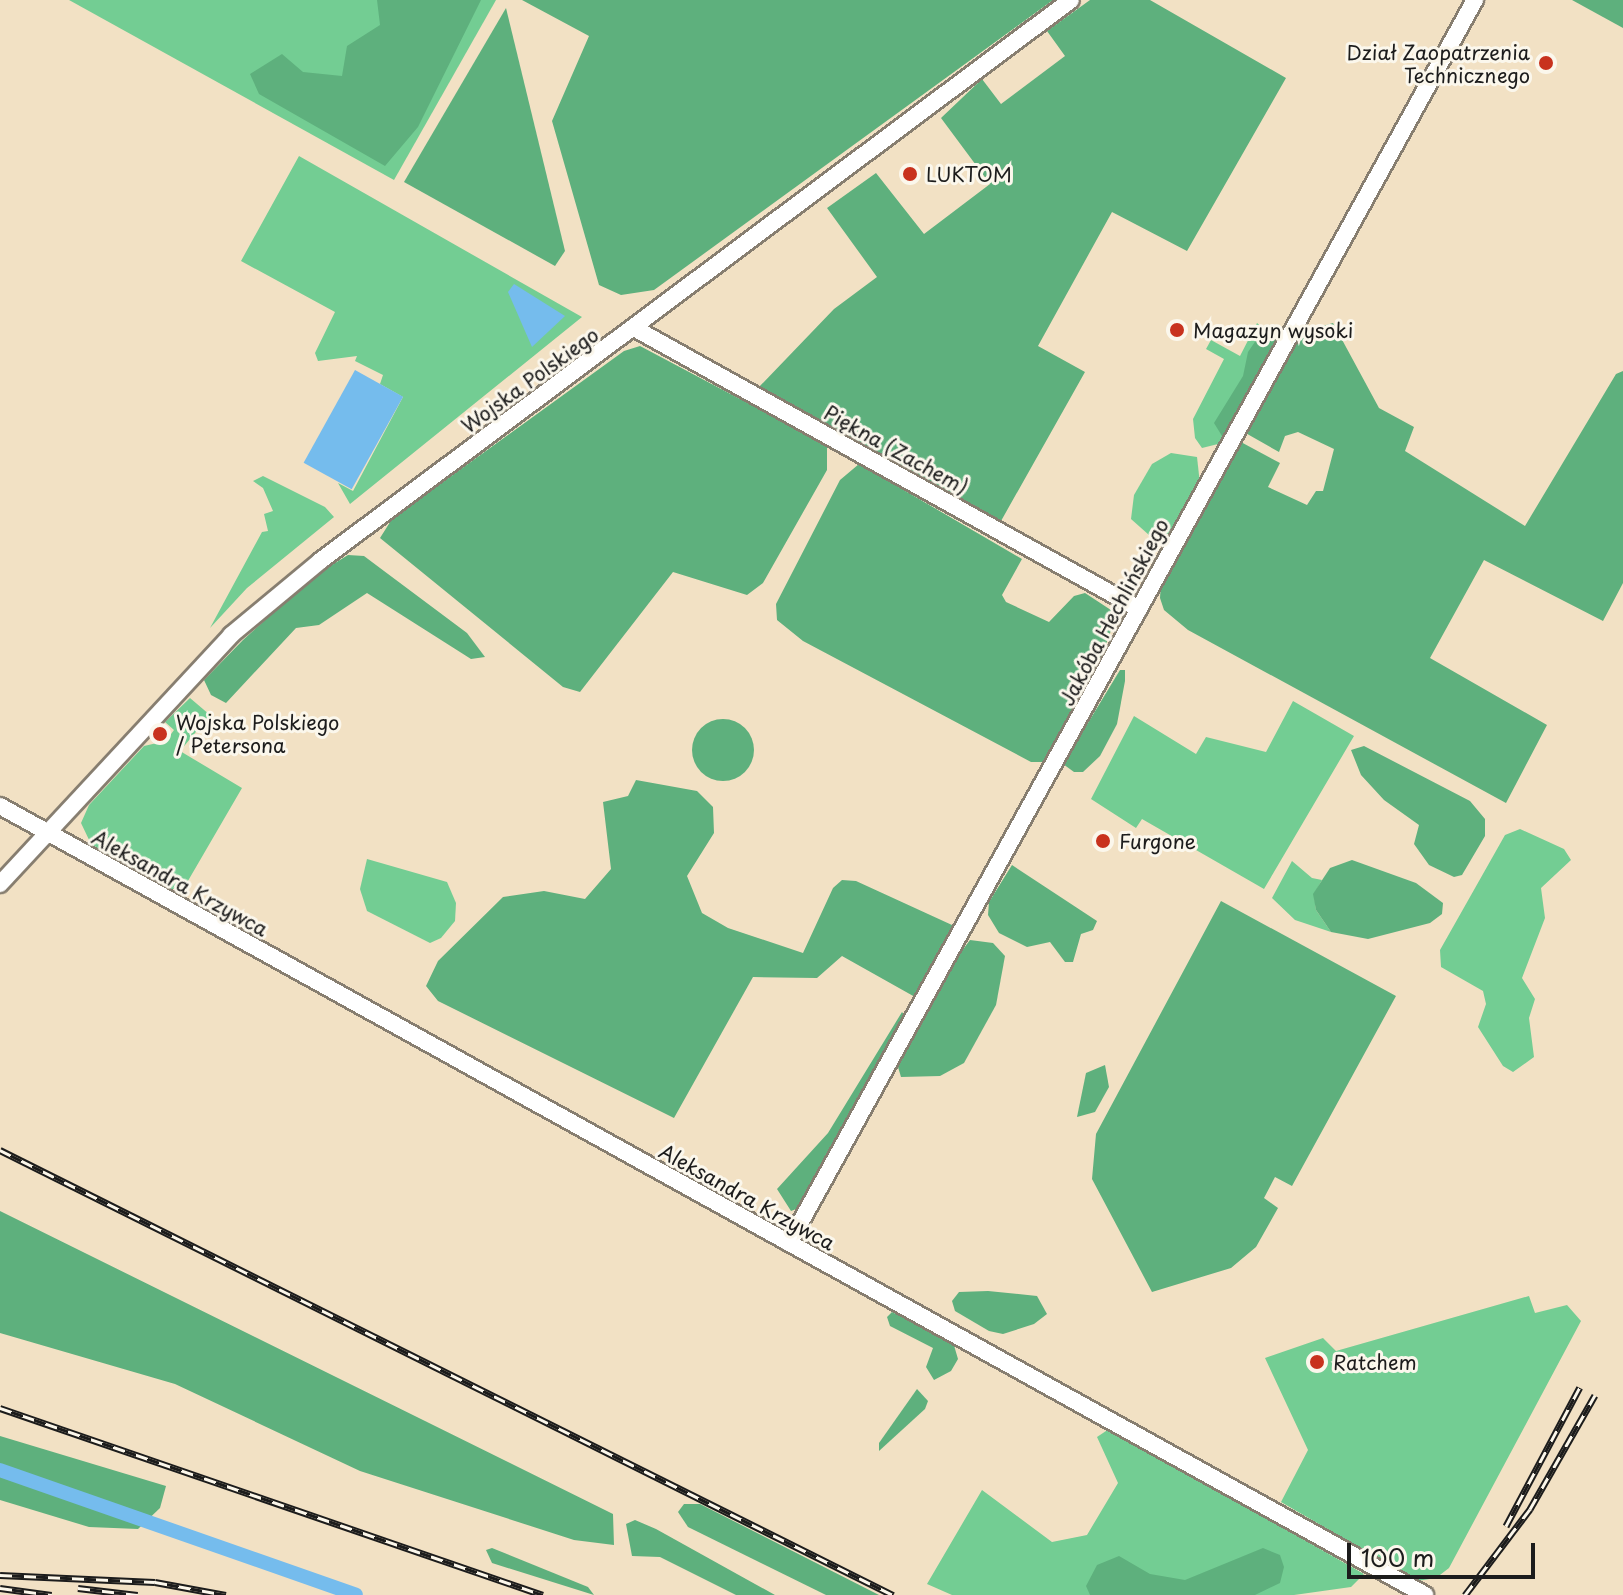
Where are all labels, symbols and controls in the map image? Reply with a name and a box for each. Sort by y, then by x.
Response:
place label: Dział Zaopatrzenia Technicznego [1348,40,1530,87]
marker: Dział Zaopatrzenia Technicznego [1537,54,1555,72]
place label: LUKTOM [926,162,1012,186]
marker: LUKTOM [901,165,919,183]
place label: Magazyn wysoki [1193,318,1353,342]
marker: Magazyn wysoki [1168,321,1186,339]
street label: Wojska Polskiego [457,322,603,438]
street label: Piękna (Zachem) [819,400,973,500]
street label: Jakóba Hechlińskiego [1054,514,1174,710]
place label: Wojska Polskiego / Petersona [176,710,340,757]
marker: Wojska Polskiego / Petersona [151,725,169,743]
street label: Aleksandra Krzywca [88,825,272,941]
place label: Furgone [1119,829,1196,853]
marker: Furgone [1094,832,1112,850]
street label: Aleksandra Krzywca [655,1139,839,1255]
place label: Ratchem [1333,1350,1417,1374]
marker: Ratchem [1308,1353,1326,1371]
scale bar [1351,1527,1539,1577]
text: 100 m [1361,1539,1434,1575]

